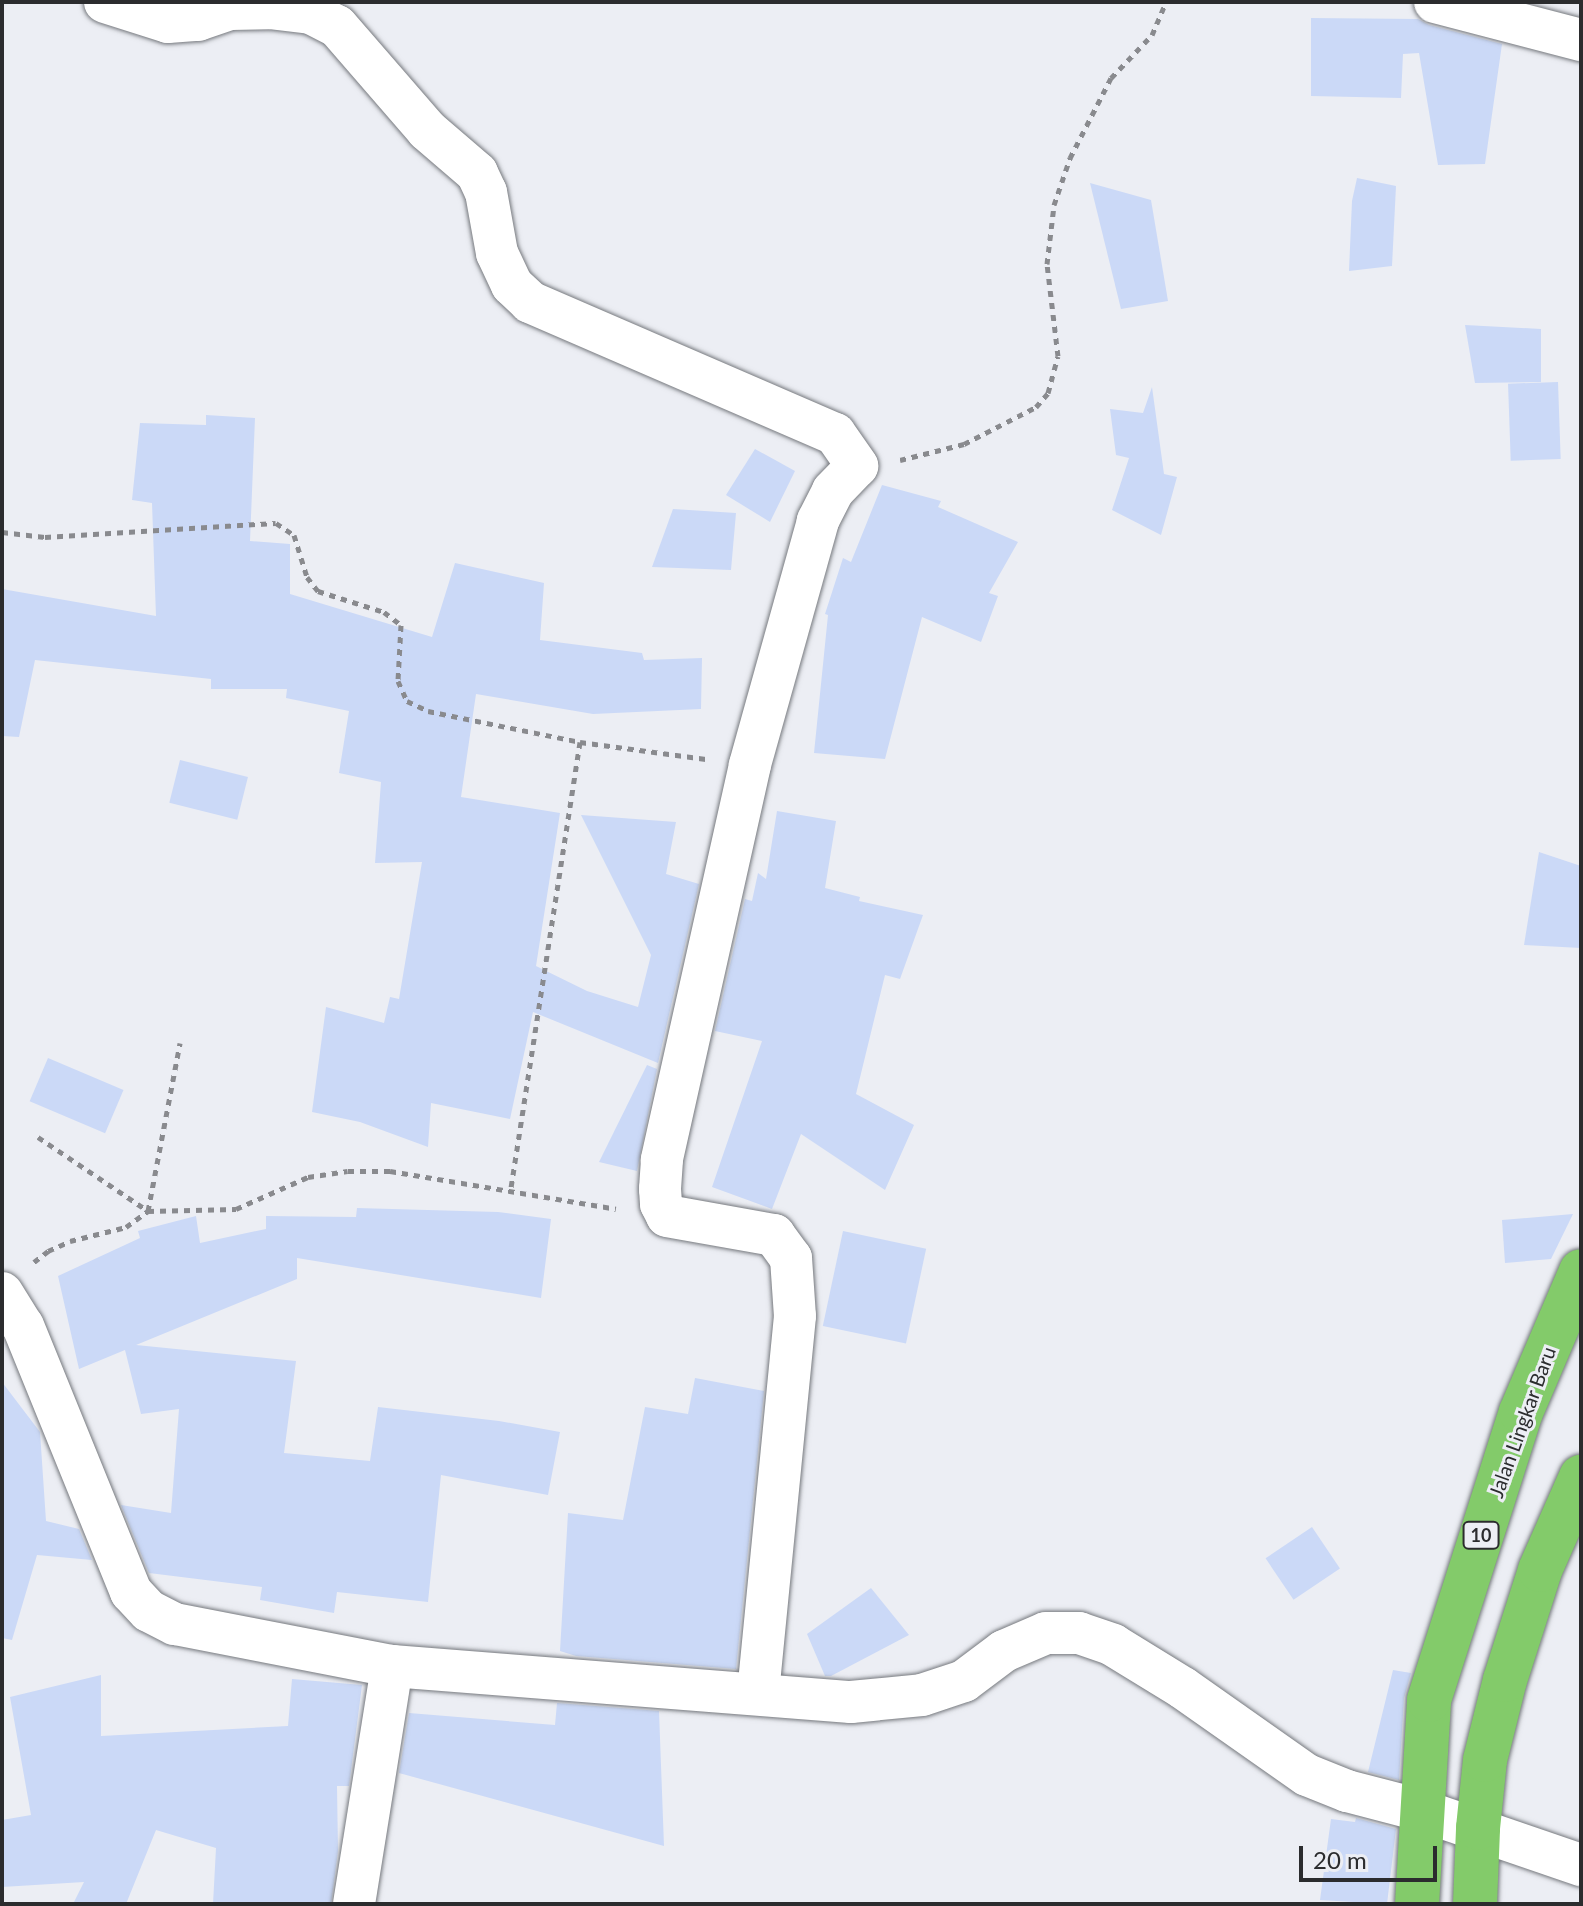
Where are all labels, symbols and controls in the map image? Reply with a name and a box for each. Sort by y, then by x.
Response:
street label: Jalan Lingkar Baru [1483,1343,1561,1501]
road number: 10 [1461,1521,1501,1549]
scale bar [1303,1830,1441,1880]
text: 20 m [1313,1845,1367,1874]

